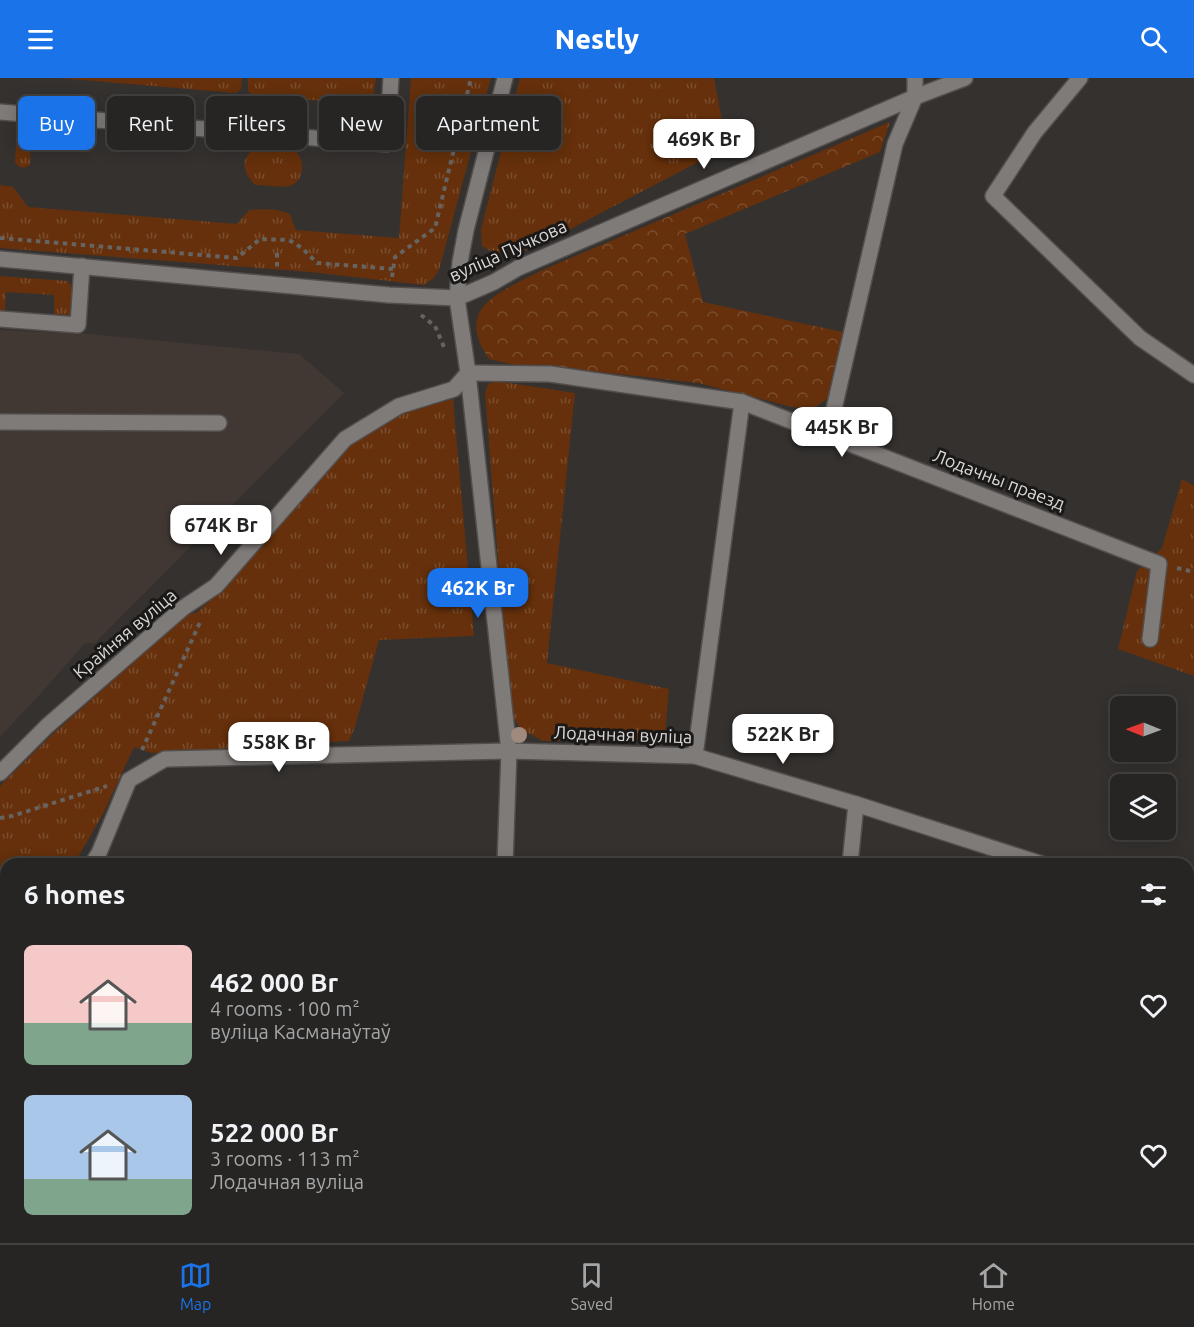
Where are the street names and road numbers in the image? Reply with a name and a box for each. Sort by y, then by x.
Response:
street label: вуліца Пучкова [446,215,569,285]
street label: Лодачны праезд [931,445,1068,514]
street label: Крайняя вуліца [69,584,180,682]
street label: Лодачная вуліца [553,722,693,746]

